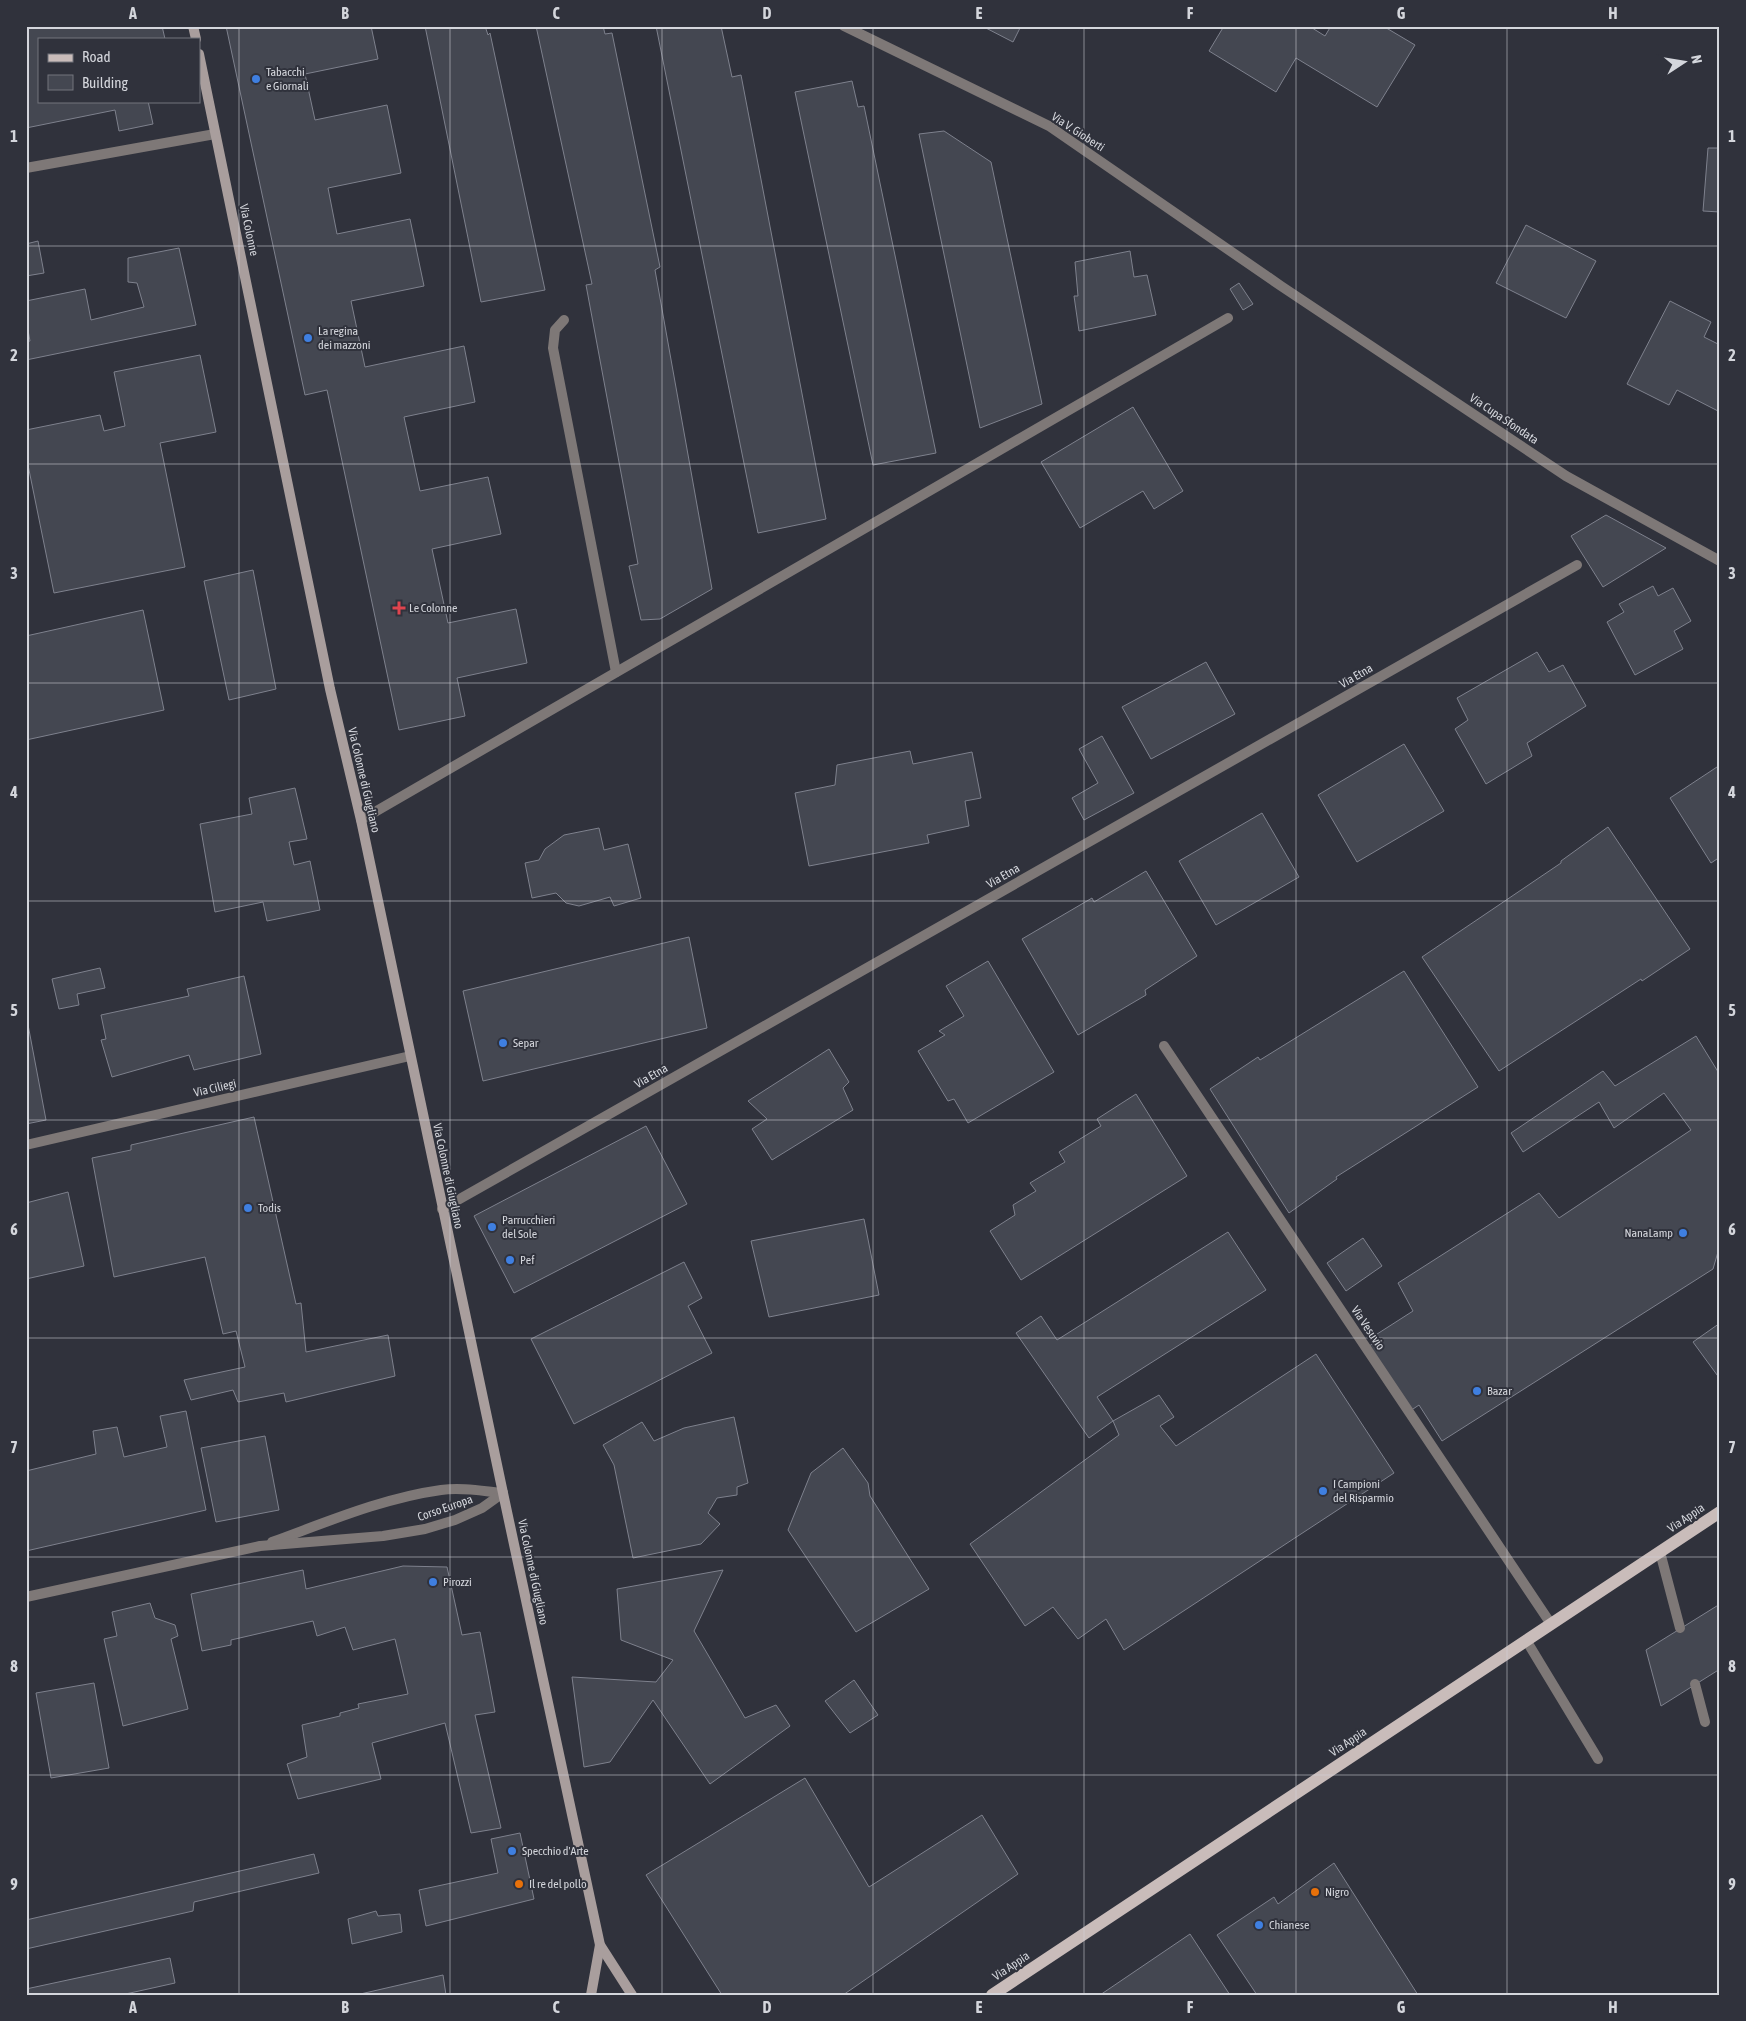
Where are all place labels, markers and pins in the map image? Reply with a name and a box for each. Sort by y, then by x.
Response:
place label: Tabacchi e Giornali [266,65,309,93]
marker: Tabacchi e Giornali [250,73,262,85]
place label: La regina dei mazzoni [318,324,371,352]
marker: La regina dei mazzoni [302,332,314,344]
place label: Le Colonne [409,601,458,615]
marker: Le Colonne [393,602,405,614]
place label: Separ [513,1036,539,1050]
marker: Separ [497,1037,509,1049]
place label: Todis [258,1201,281,1215]
marker: Todis [242,1202,254,1214]
place label: Parrucchieri del Sole [502,1213,555,1241]
marker: Parrucchieri del Sole [486,1221,498,1233]
place label: NanaLamp [1624,1226,1673,1240]
marker: NanaLamp [1677,1227,1689,1239]
place label: Pef [520,1253,535,1267]
marker: Pef [504,1254,516,1266]
place label: Bazar [1487,1384,1512,1398]
marker: Bazar [1471,1385,1483,1397]
place label: I Campioni del Risparmio [1333,1477,1394,1505]
marker: I Campioni del Risparmio [1317,1485,1329,1497]
place label: Pirozzi [443,1575,472,1589]
marker: Pirozzi [427,1576,439,1588]
place label: Specchio d'Arte [522,1844,589,1858]
marker: Specchio d'Arte [506,1845,518,1857]
place label: Il re del pollo [529,1877,587,1891]
marker: Il re del pollo [513,1878,525,1890]
place label: Nigro [1325,1885,1350,1899]
marker: Nigro [1309,1886,1321,1898]
place label: Chianese [1269,1918,1310,1932]
marker: Chianese [1253,1919,1265,1931]

